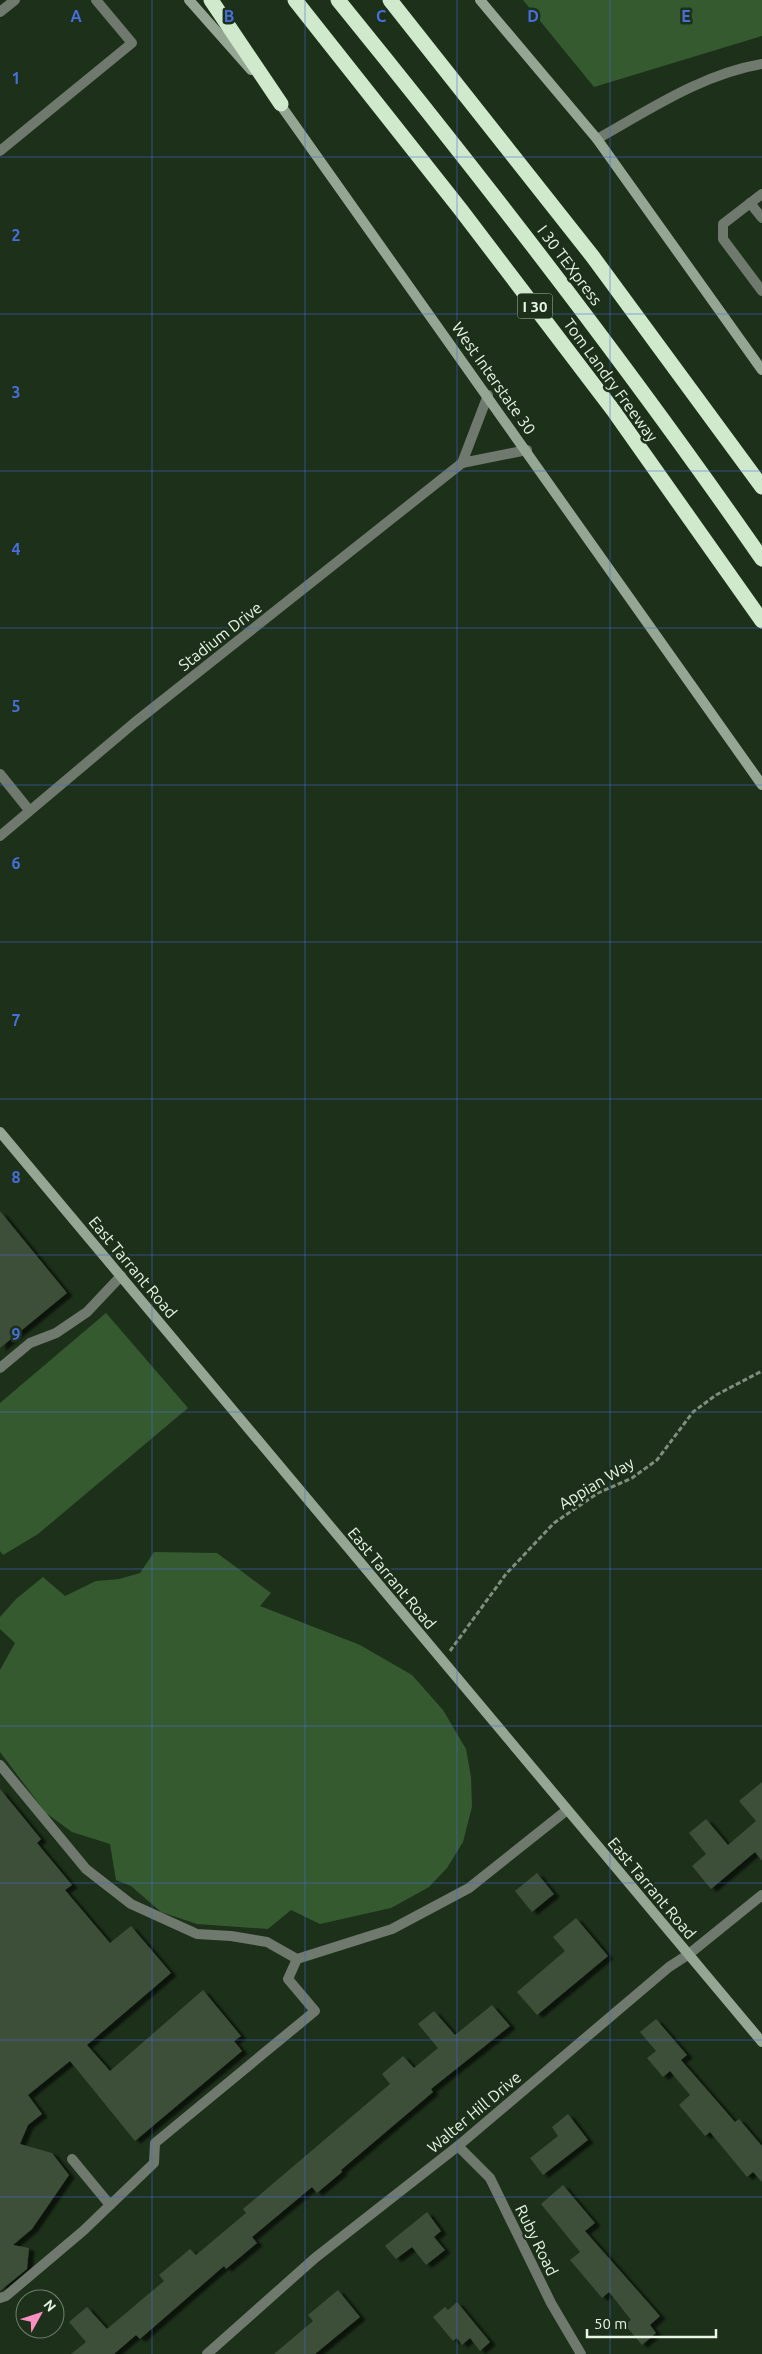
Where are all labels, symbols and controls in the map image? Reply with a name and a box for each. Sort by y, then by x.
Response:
text: A [70,7,82,25]
text: B [224,7,234,25]
text: C [376,7,386,25]
text: D [527,7,539,25]
text: E [681,7,691,25]
text: 1 [11,69,21,87]
street label: I 30 TEXpress [534,221,606,309]
text: 2 [11,226,21,244]
road number: I 30 [518,294,552,318]
street label: Tom Landry Freeway [560,315,662,445]
street label: West Interstate 30 [449,318,539,438]
text: 3 [11,383,21,401]
text: 4 [11,540,21,558]
street label: Stadium Drive [175,598,265,674]
text: 5 [11,697,21,715]
text: 6 [11,854,21,872]
text: 7 [11,1011,21,1029]
text: 8 [11,1168,21,1186]
street label: East Tarrant Road [85,1213,181,1321]
text: 9 [11,1325,21,1343]
street label: Appian Way [555,1453,637,1512]
street label: East Tarrant Road [344,1524,440,1632]
street label: East Tarrant Road [604,1834,700,1942]
street label: Walter Hill Drive [424,2068,524,2156]
street label: Ruby Road [512,2202,562,2278]
north arrow [15,2289,65,2339]
text: N [40,2296,59,2315]
scale bar [587,2306,716,2338]
text: 50 m [594,2315,627,2332]

